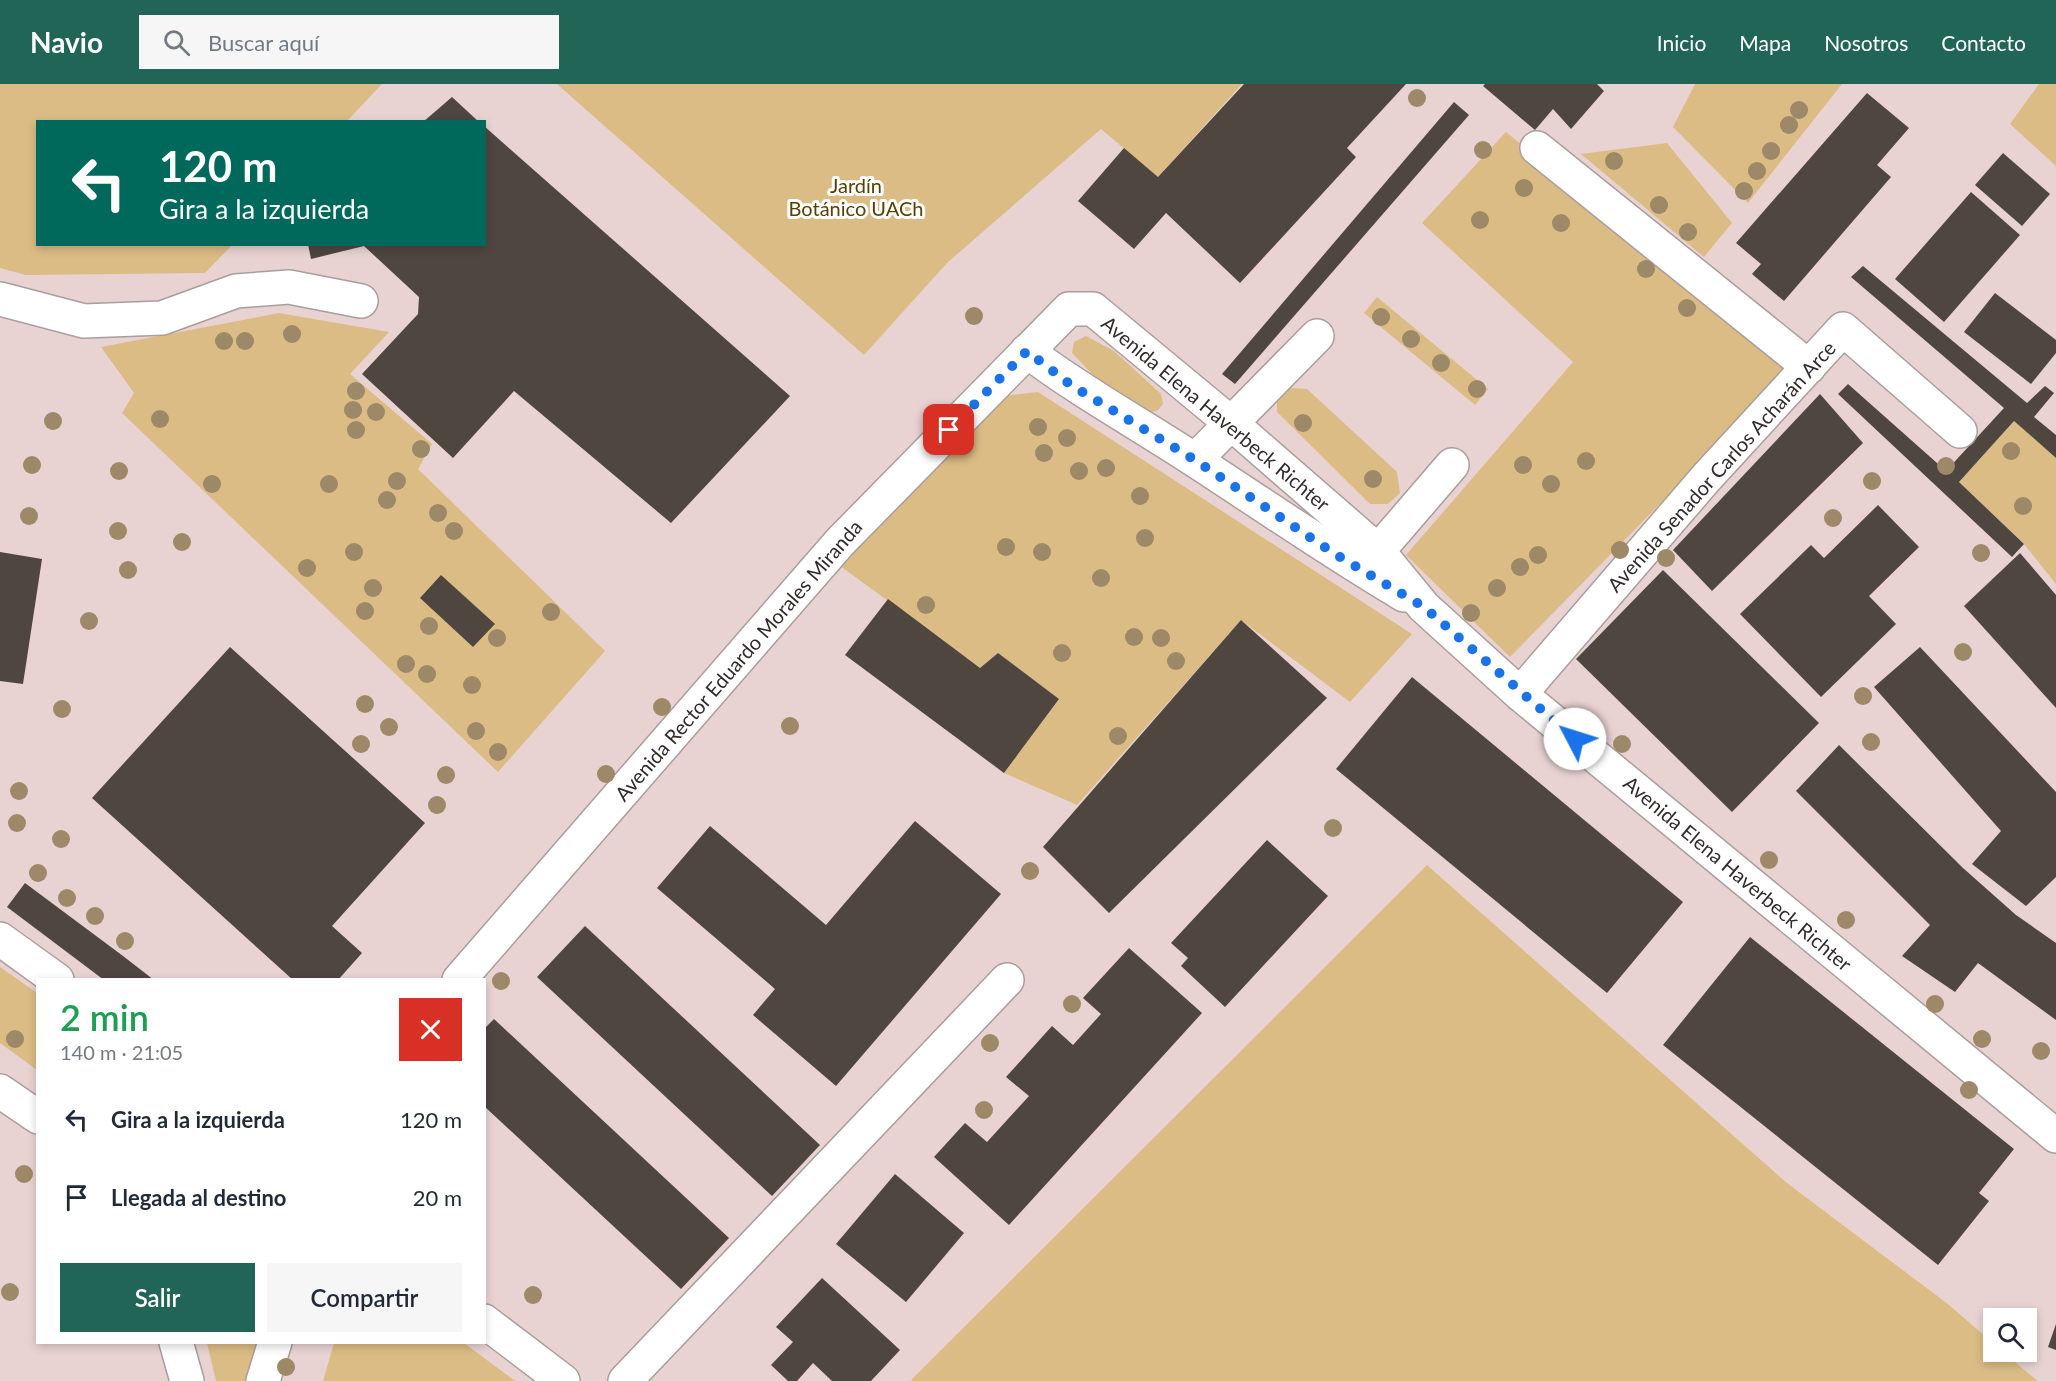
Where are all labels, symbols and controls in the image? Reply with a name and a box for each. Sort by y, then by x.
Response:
search box [139,15,559,69]
text: Navio [30,25,103,59]
icon: search [160,26,193,59]
text: Buscar aquí [208,29,319,56]
text: Inicio [1657,30,1706,55]
text: Mapa [1739,30,1791,55]
text: Nosotros [1824,30,1908,55]
text: Contacto [1941,30,2026,55]
text: 120 m [159,141,277,191]
icon: left [60,144,138,222]
park label: Jardín Botánico UACh [789,173,923,220]
text: Gira a la izquierda [159,192,369,225]
street label: Avenida Elena Haverbeck Richter [1097,310,1335,516]
street label: Avenida Senador Carlos Acharán Arce [1602,336,1840,596]
pin [923,404,974,455]
icon: arrive [932,413,965,446]
street label: Avenida Rector Eduardo Morales Miranda [609,515,867,805]
position arrow [1543,707,1607,771]
street label: Avenida Elena Haverbeck Richter [1619,770,1857,976]
text: 2 min [60,995,149,1039]
button: close [399,998,462,1061]
text: 140 m · 21:05 [60,1040,183,1064]
icon: left [60,1103,93,1136]
text: Gira a la izquierda [111,1106,285,1133]
text: 120 m [400,1106,462,1133]
icon: arrive [60,1181,93,1214]
text: Llegada al destino [111,1184,287,1211]
text: 20 m [413,1184,462,1211]
button: Salir [60,1263,255,1332]
button: Compartir [267,1263,462,1332]
map controls [1983,1308,2037,1362]
button: search [1983,1308,2037,1362]

